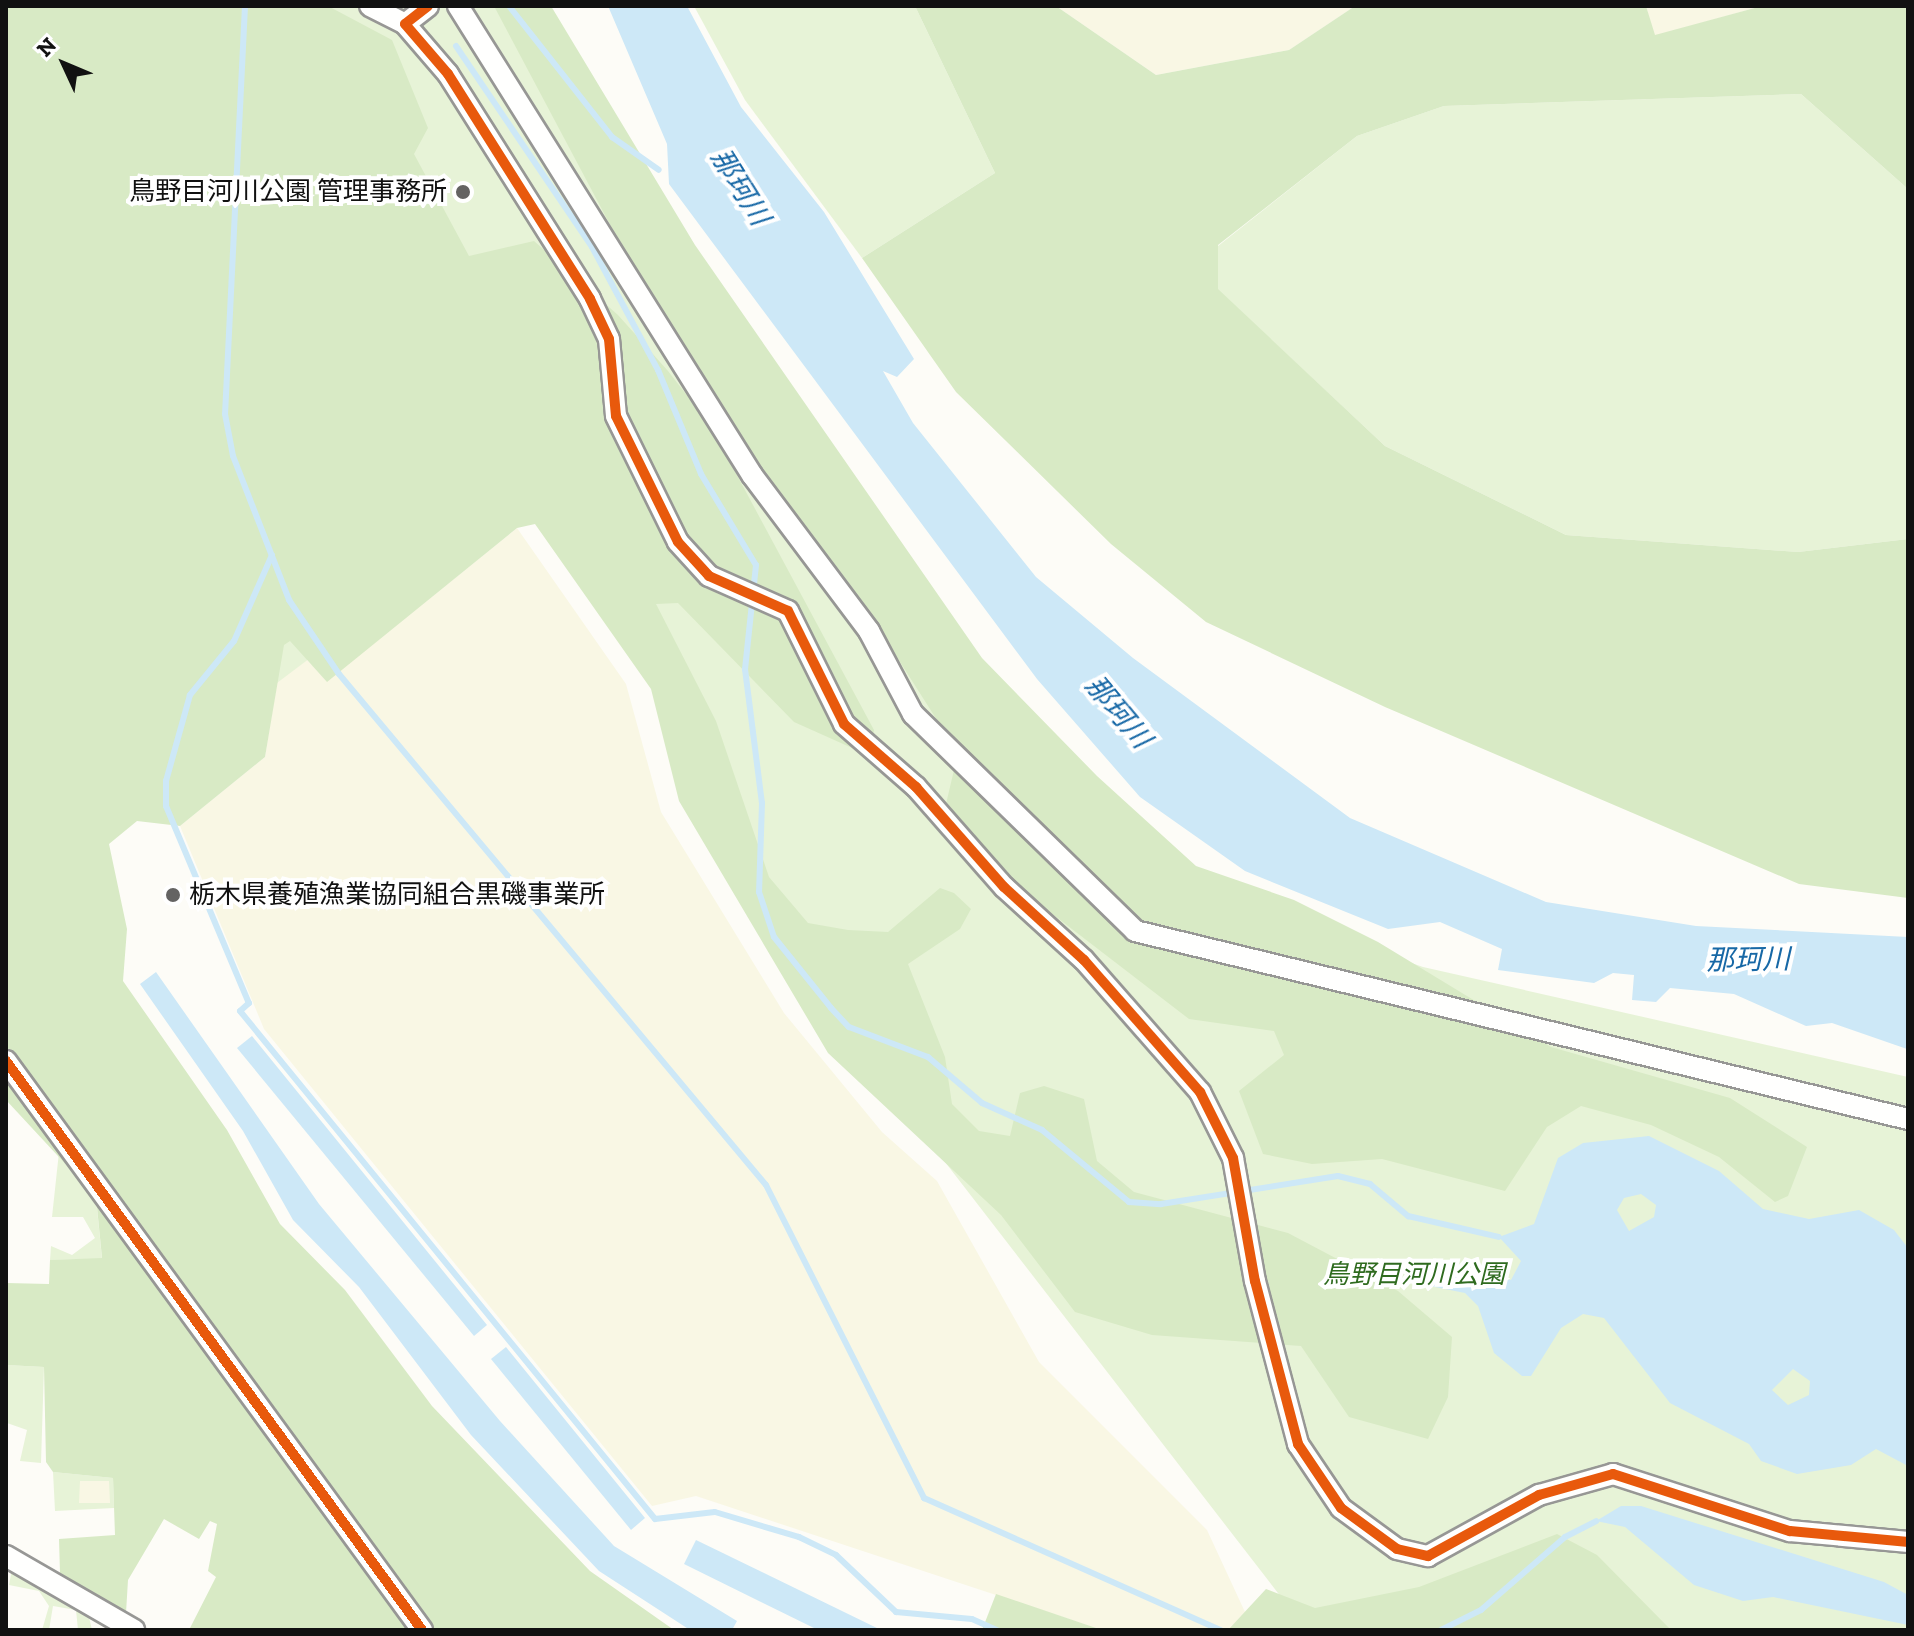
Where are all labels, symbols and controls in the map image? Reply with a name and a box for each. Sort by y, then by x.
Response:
north arrow [24,24,104,104]
text: N [31,32,62,62]
water label: 那珂川 [703,142,777,232]
place label: 鳥野目河川公園 管理事務所 [129,176,447,208]
marker: 鳥野目河川公園 管理事務所 [454,183,472,201]
water label: 那珂川 [1078,669,1158,755]
place label: 栃木県養殖漁業協同組合黒磯事業所 [189,879,605,911]
marker: 栃木県養殖漁業協同組合黒磯事業所 [164,886,182,904]
water label: 那珂川 [1706,942,1790,978]
park label: 鳥野目河川公園 [1323,1259,1505,1291]

